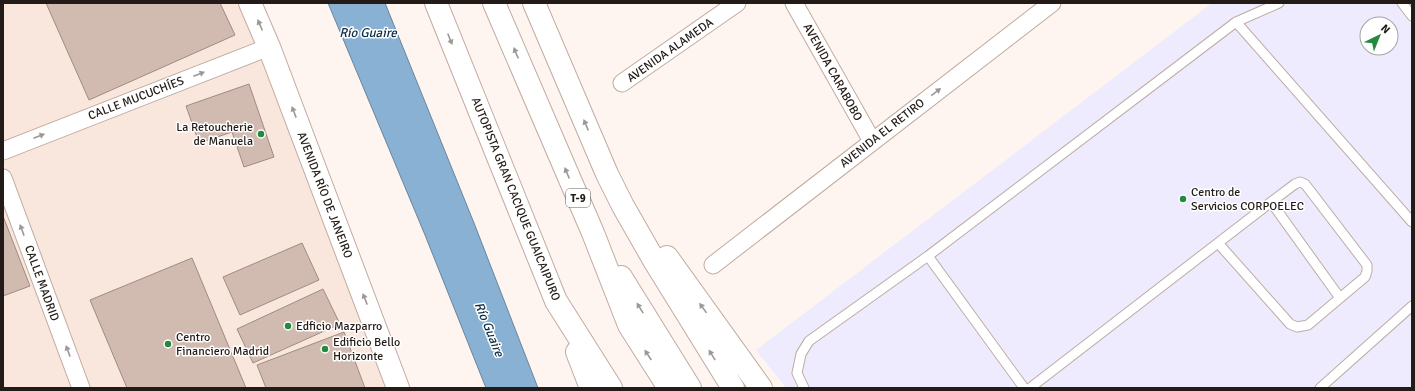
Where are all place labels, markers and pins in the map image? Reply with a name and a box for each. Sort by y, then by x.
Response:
place label: La Retoucherie de Manuela [176,120,253,149]
marker: La Retoucherie de Manuela [256,129,266,139]
place label: Centro de Servicios CORPOELEC [1191,185,1304,214]
marker: Centro de Servicios CORPOELEC [1178,194,1188,204]
place label: Edficio Mazparro [296,319,382,334]
marker: Edficio Mazparro [283,321,293,331]
place label: Centro Financiero Madrid [176,330,269,359]
place label: Edificio Bello Horizonte [333,335,400,364]
marker: Centro Financiero Madrid [163,339,173,349]
marker: Edificio Bello Horizonte [320,344,330,354]

